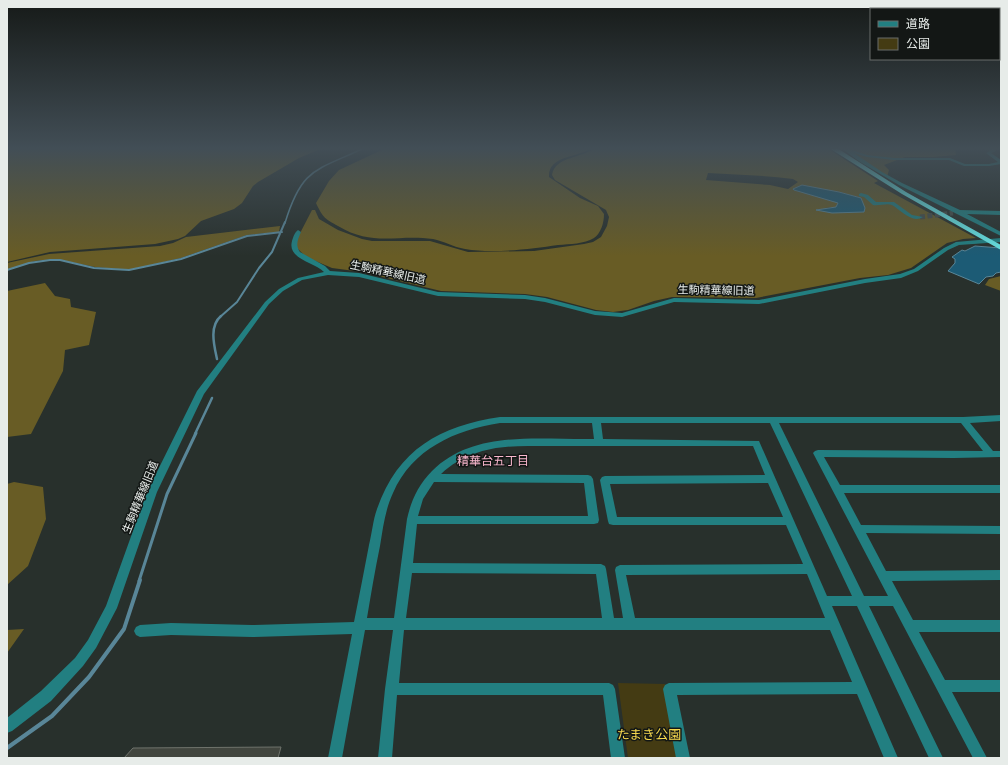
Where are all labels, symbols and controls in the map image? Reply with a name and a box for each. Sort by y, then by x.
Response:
legend [870,8,1000,60]
text: 道路 [906,17,930,32]
text: 公園 [906,37,930,52]
street label: 生駒精華線旧道 [349,258,427,287]
street label: 生駒精華線旧道 [677,283,755,298]
district label: 精華台五丁目 [457,454,529,469]
street label: 生駒精華線旧道 [120,459,161,535]
park label: たまき公園 [617,727,681,743]

